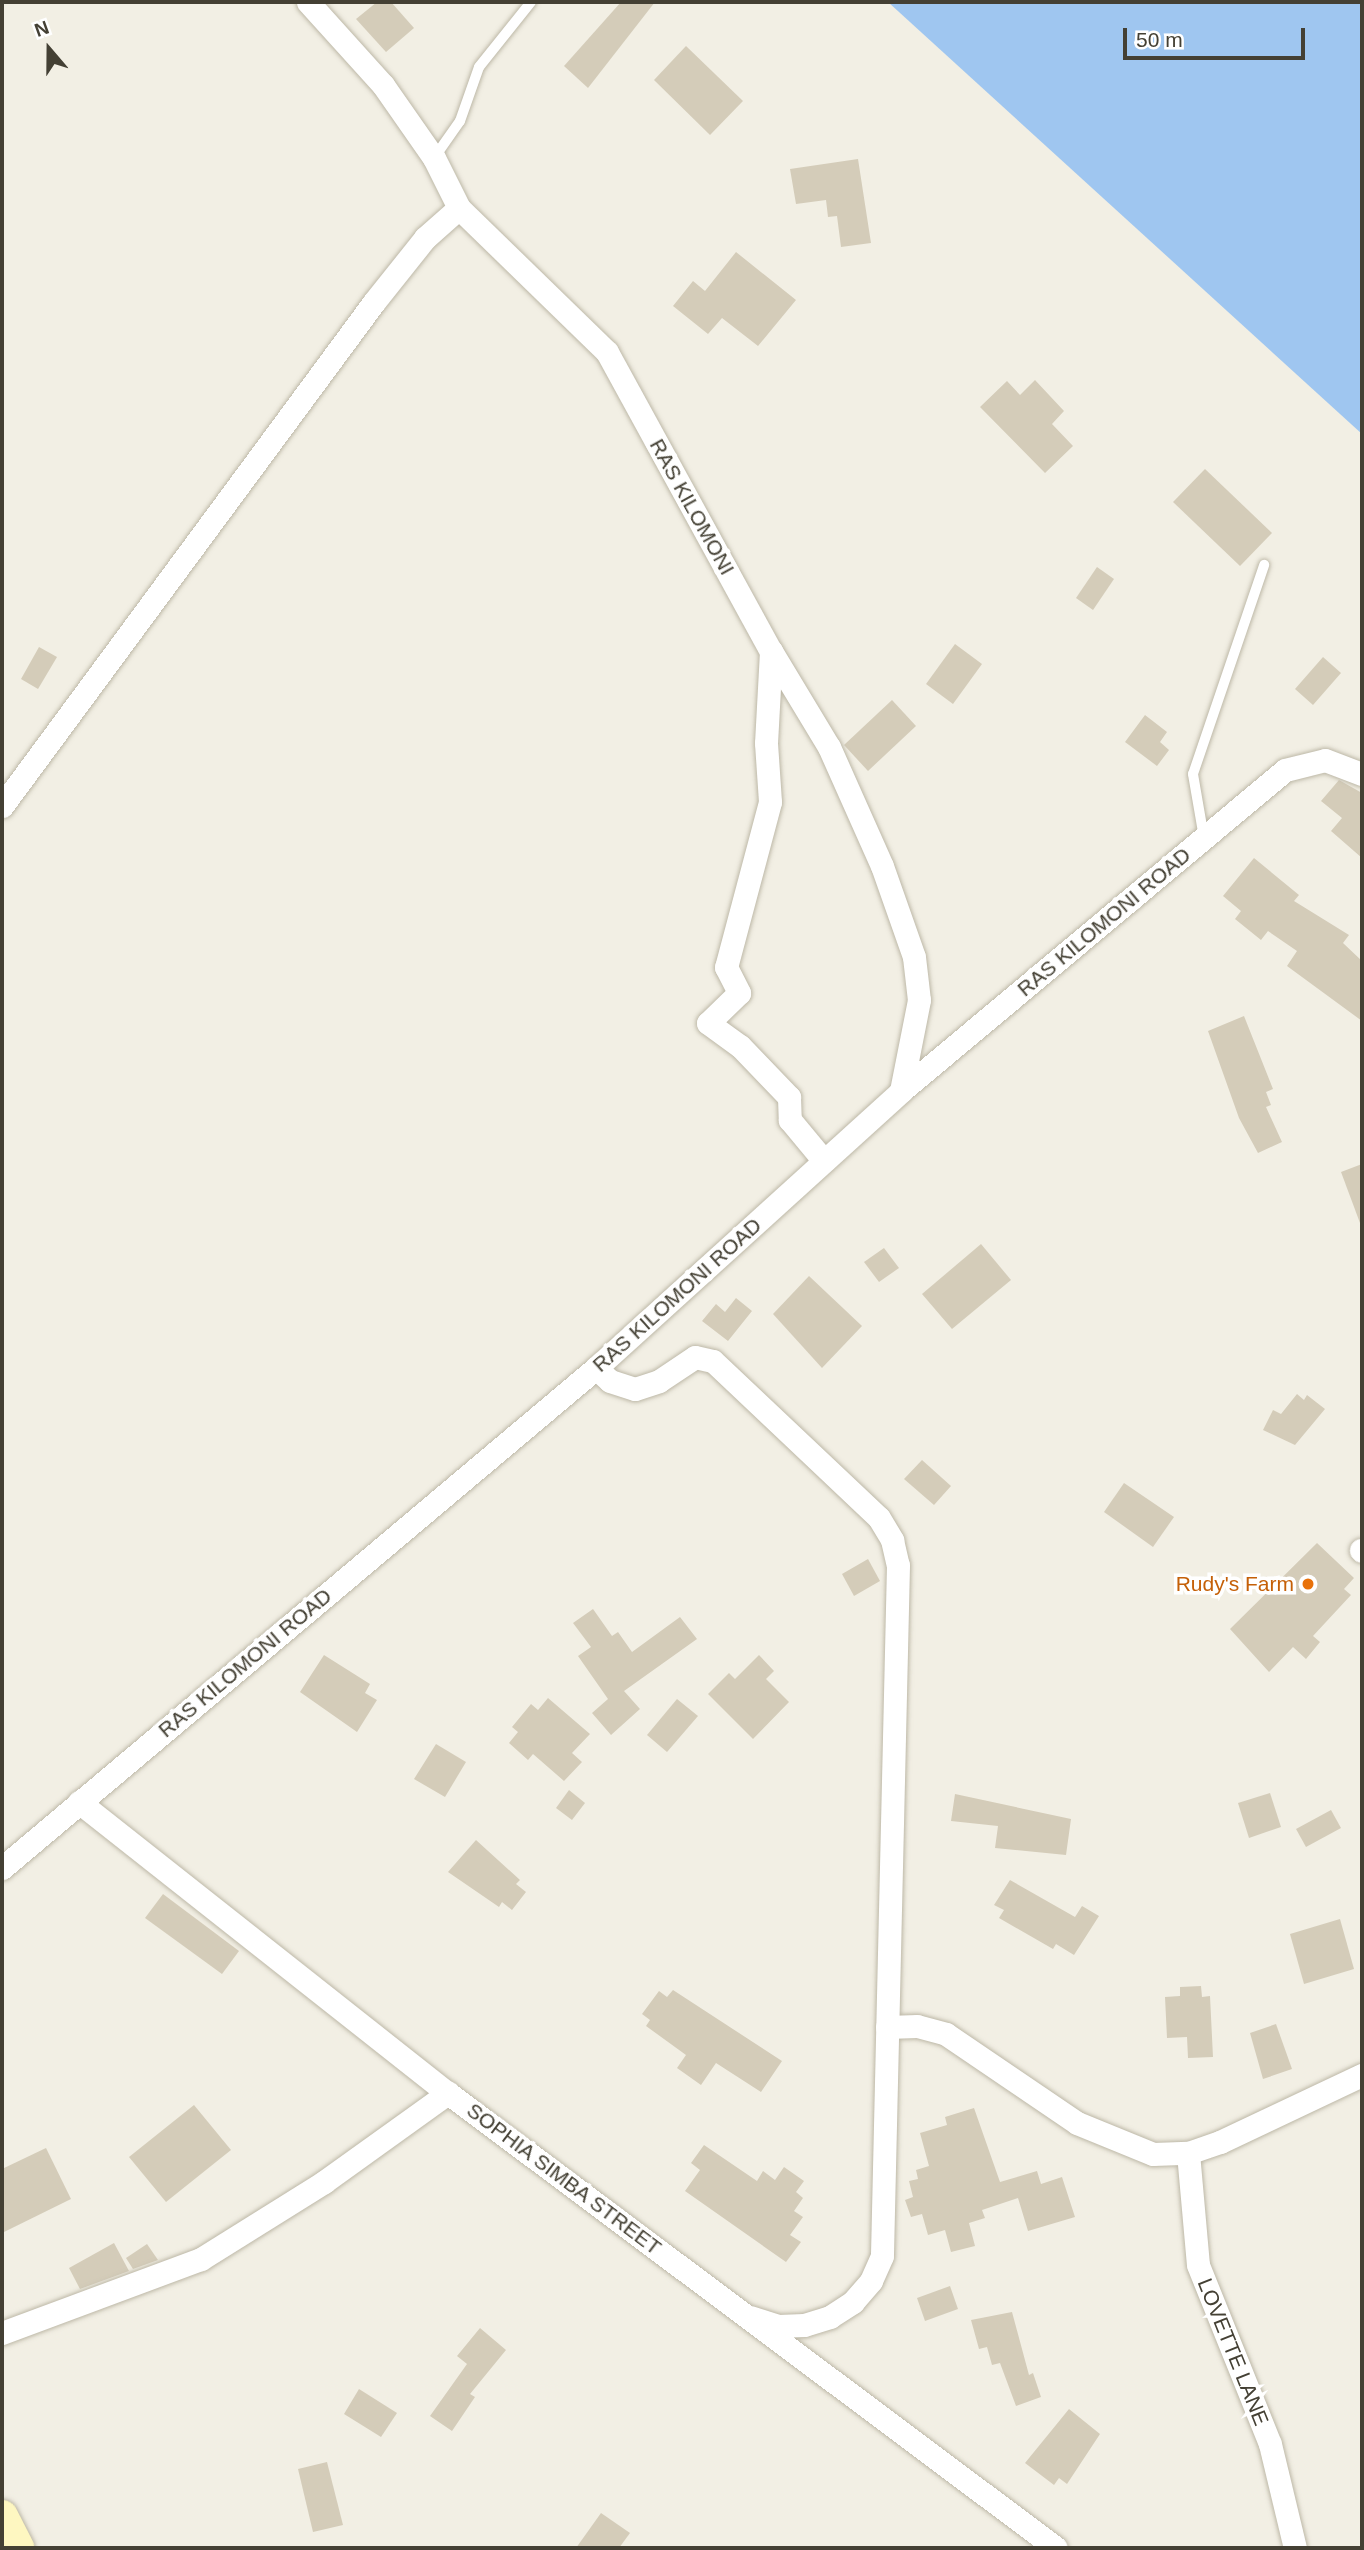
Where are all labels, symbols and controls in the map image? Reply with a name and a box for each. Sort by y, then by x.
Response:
north arrow [14,14,84,84]
scale bar [1126,14,1308,58]
text: N [32,17,52,41]
text: 50 m [1136,28,1183,51]
street label: RAS KILOMONI [644,435,740,579]
street label: RAS KILOMONI ROAD [1012,842,1196,1002]
street label: RAS KILOMONI ROAD [587,1213,767,1377]
place label: Rudy's Farm [1176,1571,1294,1597]
marker: Rudy's Farm [1300,1576,1316,1592]
street label: RAS KILOMONI ROAD [153,1583,337,1743]
street label: SOPHIA SIMBA STREET [461,2097,667,2261]
street label: LOVETTE LANE [1192,2275,1274,2429]

